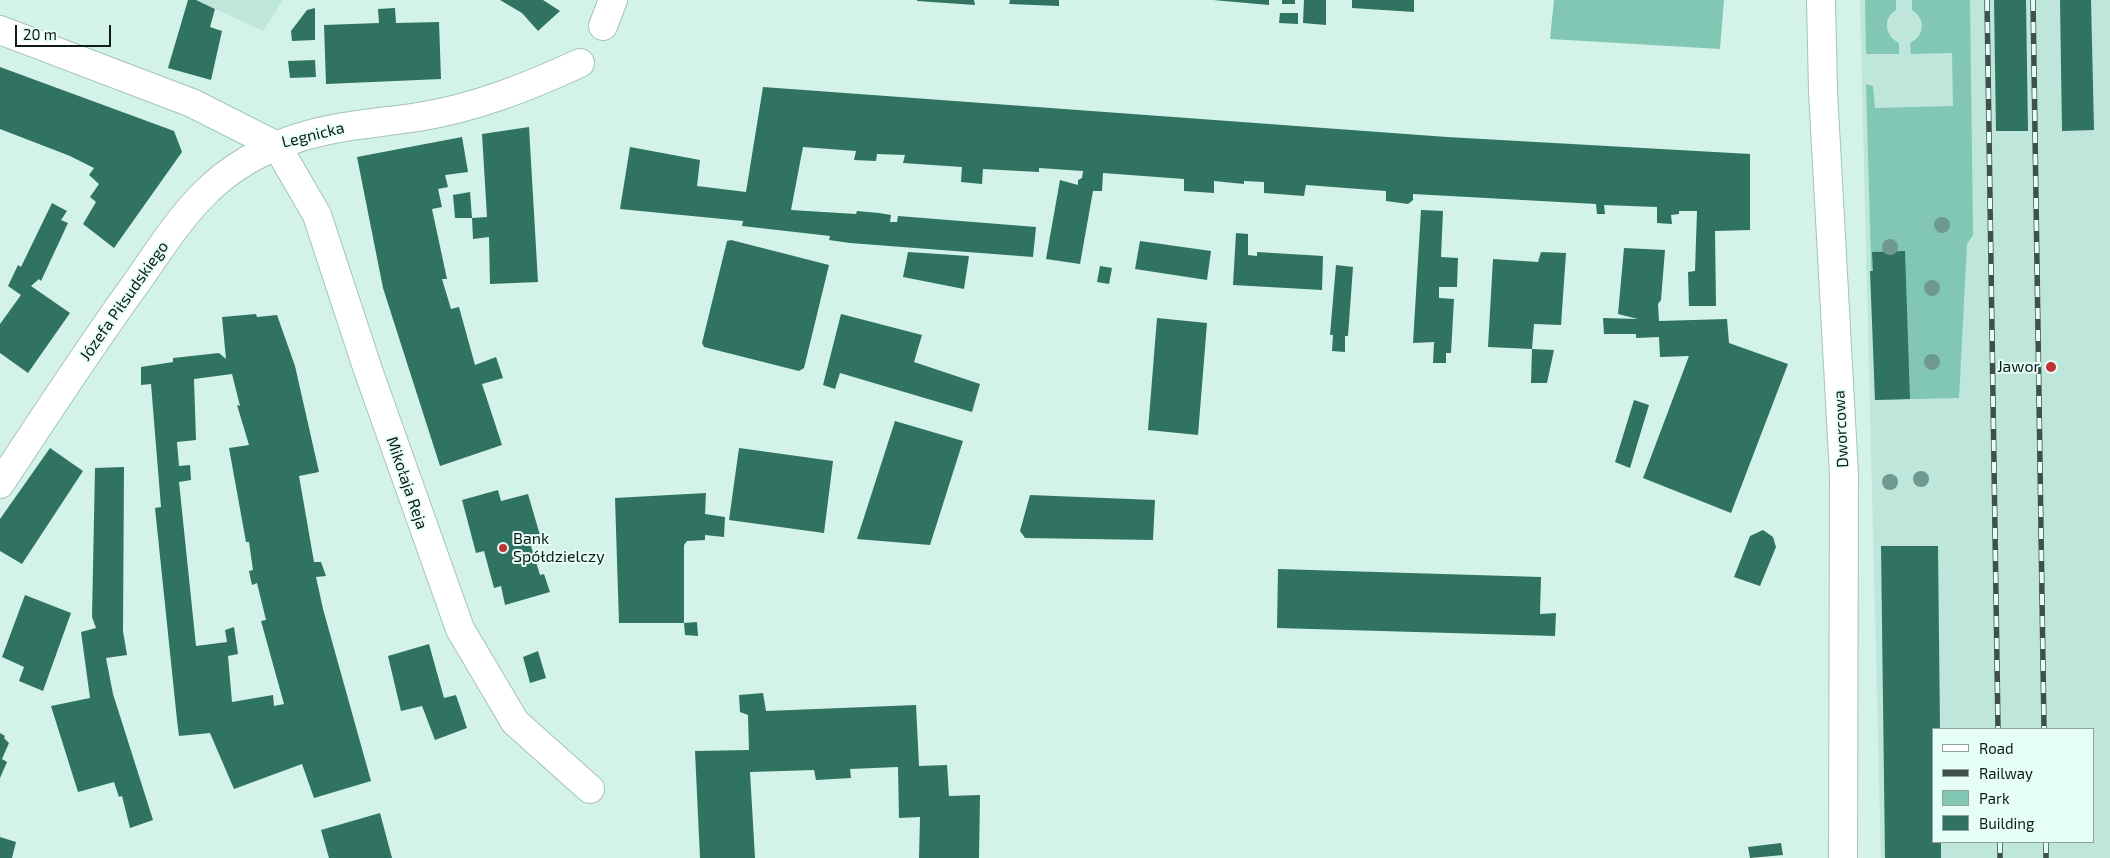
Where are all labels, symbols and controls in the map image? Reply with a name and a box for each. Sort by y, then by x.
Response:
scale bar [18,15,114,47]
text: 20 m [23,25,57,43]
street label: Legnicka [280,118,346,152]
street label: Józefa Piłsudskiego [76,238,172,364]
place label: Jawor [1997,357,2040,377]
marker: Jawor [2044,360,2058,374]
street label: Dworcowa [1829,390,1853,468]
street label: Mikołaja Reja [382,434,432,532]
place label: Bank Spółdzielczy [513,529,605,567]
marker: Bank Spółdzielczy [497,542,509,554]
legend [1932,728,2095,843]
text: Road [1979,739,2014,757]
text: Railway [1979,764,2033,782]
text: Park [1979,789,2010,807]
text: Building [1979,814,2034,832]

